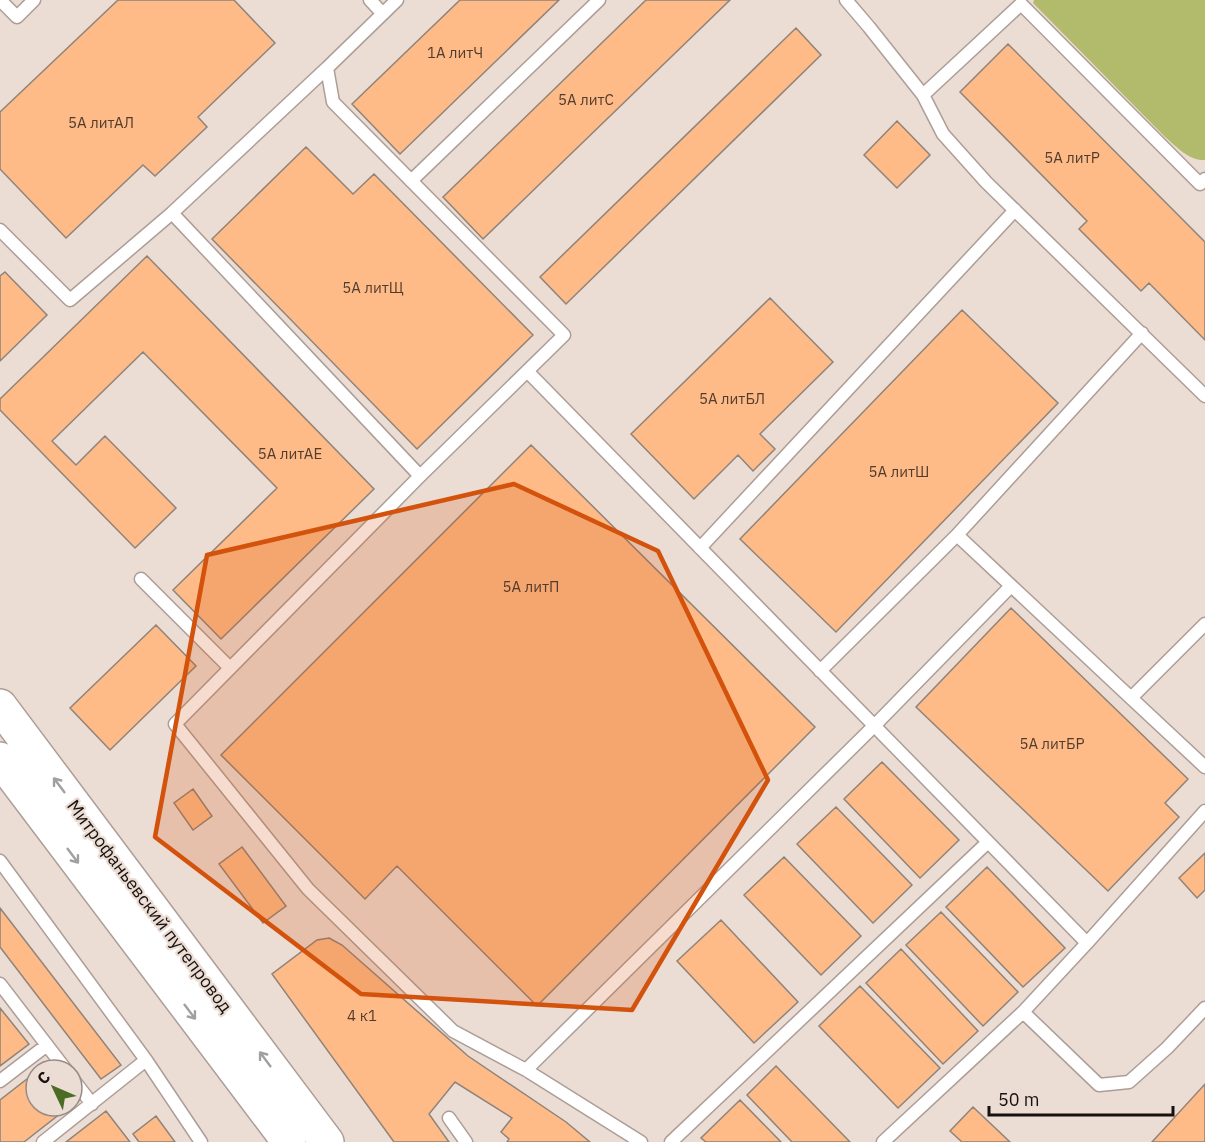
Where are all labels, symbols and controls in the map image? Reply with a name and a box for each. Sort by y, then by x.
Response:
house number: 1А литЧ [427,43,483,62]
house number: 5А литС [558,90,614,109]
house number: 5А литАЛ [68,113,134,132]
house number: 5А литР [1044,148,1100,167]
house number: 5А литЩ [342,278,404,297]
house number: 5А литБЛ [699,389,765,408]
house number: 5А литАЕ [258,444,322,463]
house number: 5А литШ [869,462,929,481]
house number: 5А литП [503,577,559,596]
house number: 5А литБР [1019,734,1085,753]
one-way arrow [53,778,66,794]
street label: Митрофаньевский путепровод [62,795,238,1017]
one-way arrow [66,848,79,864]
one-way arrow [184,1003,197,1019]
house number: 4 к1 [347,1006,377,1025]
one-way arrow [258,1051,271,1067]
north arrow [24,1058,84,1118]
text: С [32,1067,54,1088]
scale bar [989,1079,1174,1117]
text: 50 m [998,1088,1040,1111]

